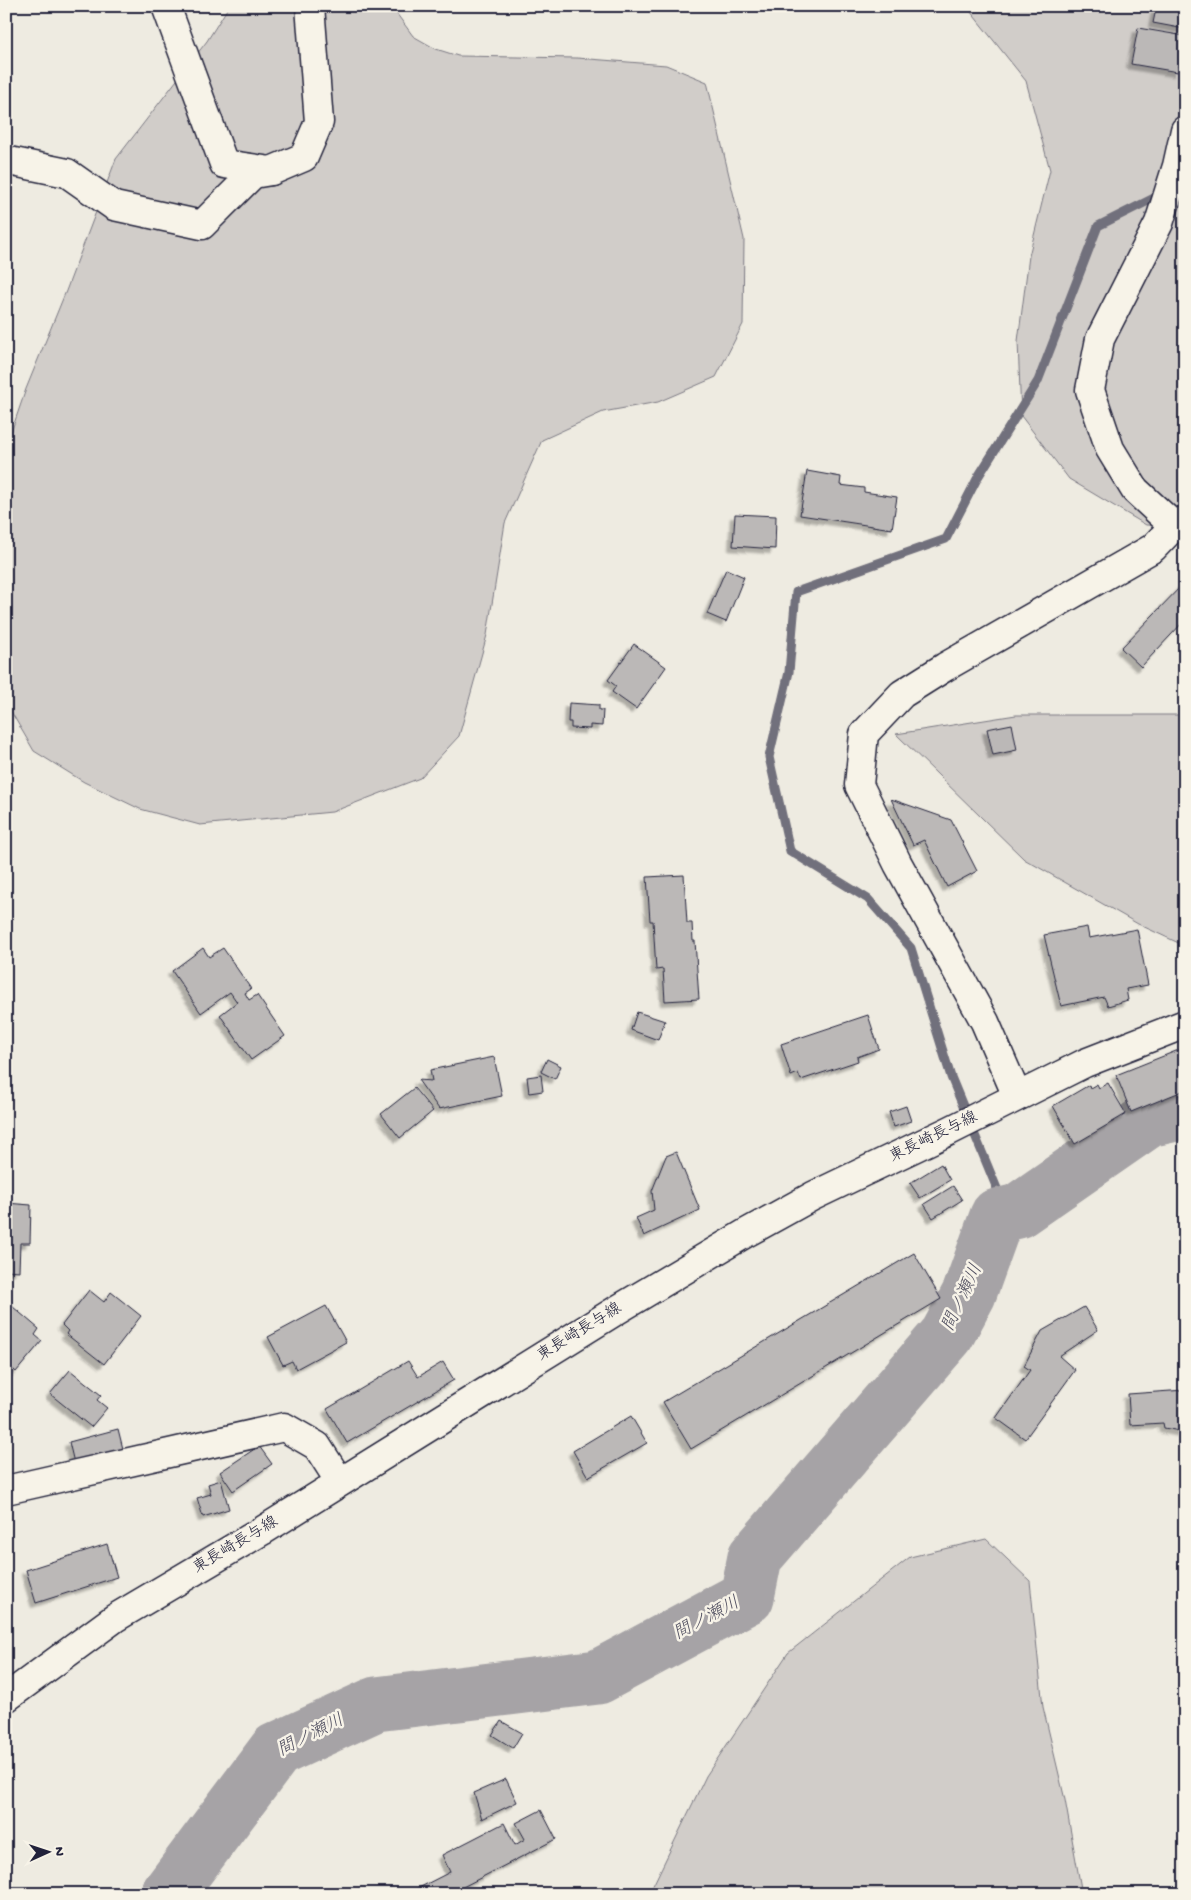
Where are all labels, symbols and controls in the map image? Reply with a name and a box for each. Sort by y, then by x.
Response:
street label: 東長崎長与線 [886,1107,981,1168]
water label: 間ノ瀬川 [937,1261,988,1335]
street label: 東長崎長与線 [533,1298,626,1366]
street label: 東長崎長与線 [189,1511,282,1579]
water label: 間ノ瀬川 [670,1592,744,1645]
water label: 間ノ瀬川 [274,1709,348,1762]
north arrow [22,1828,72,1878]
text: N [50,1846,67,1856]

